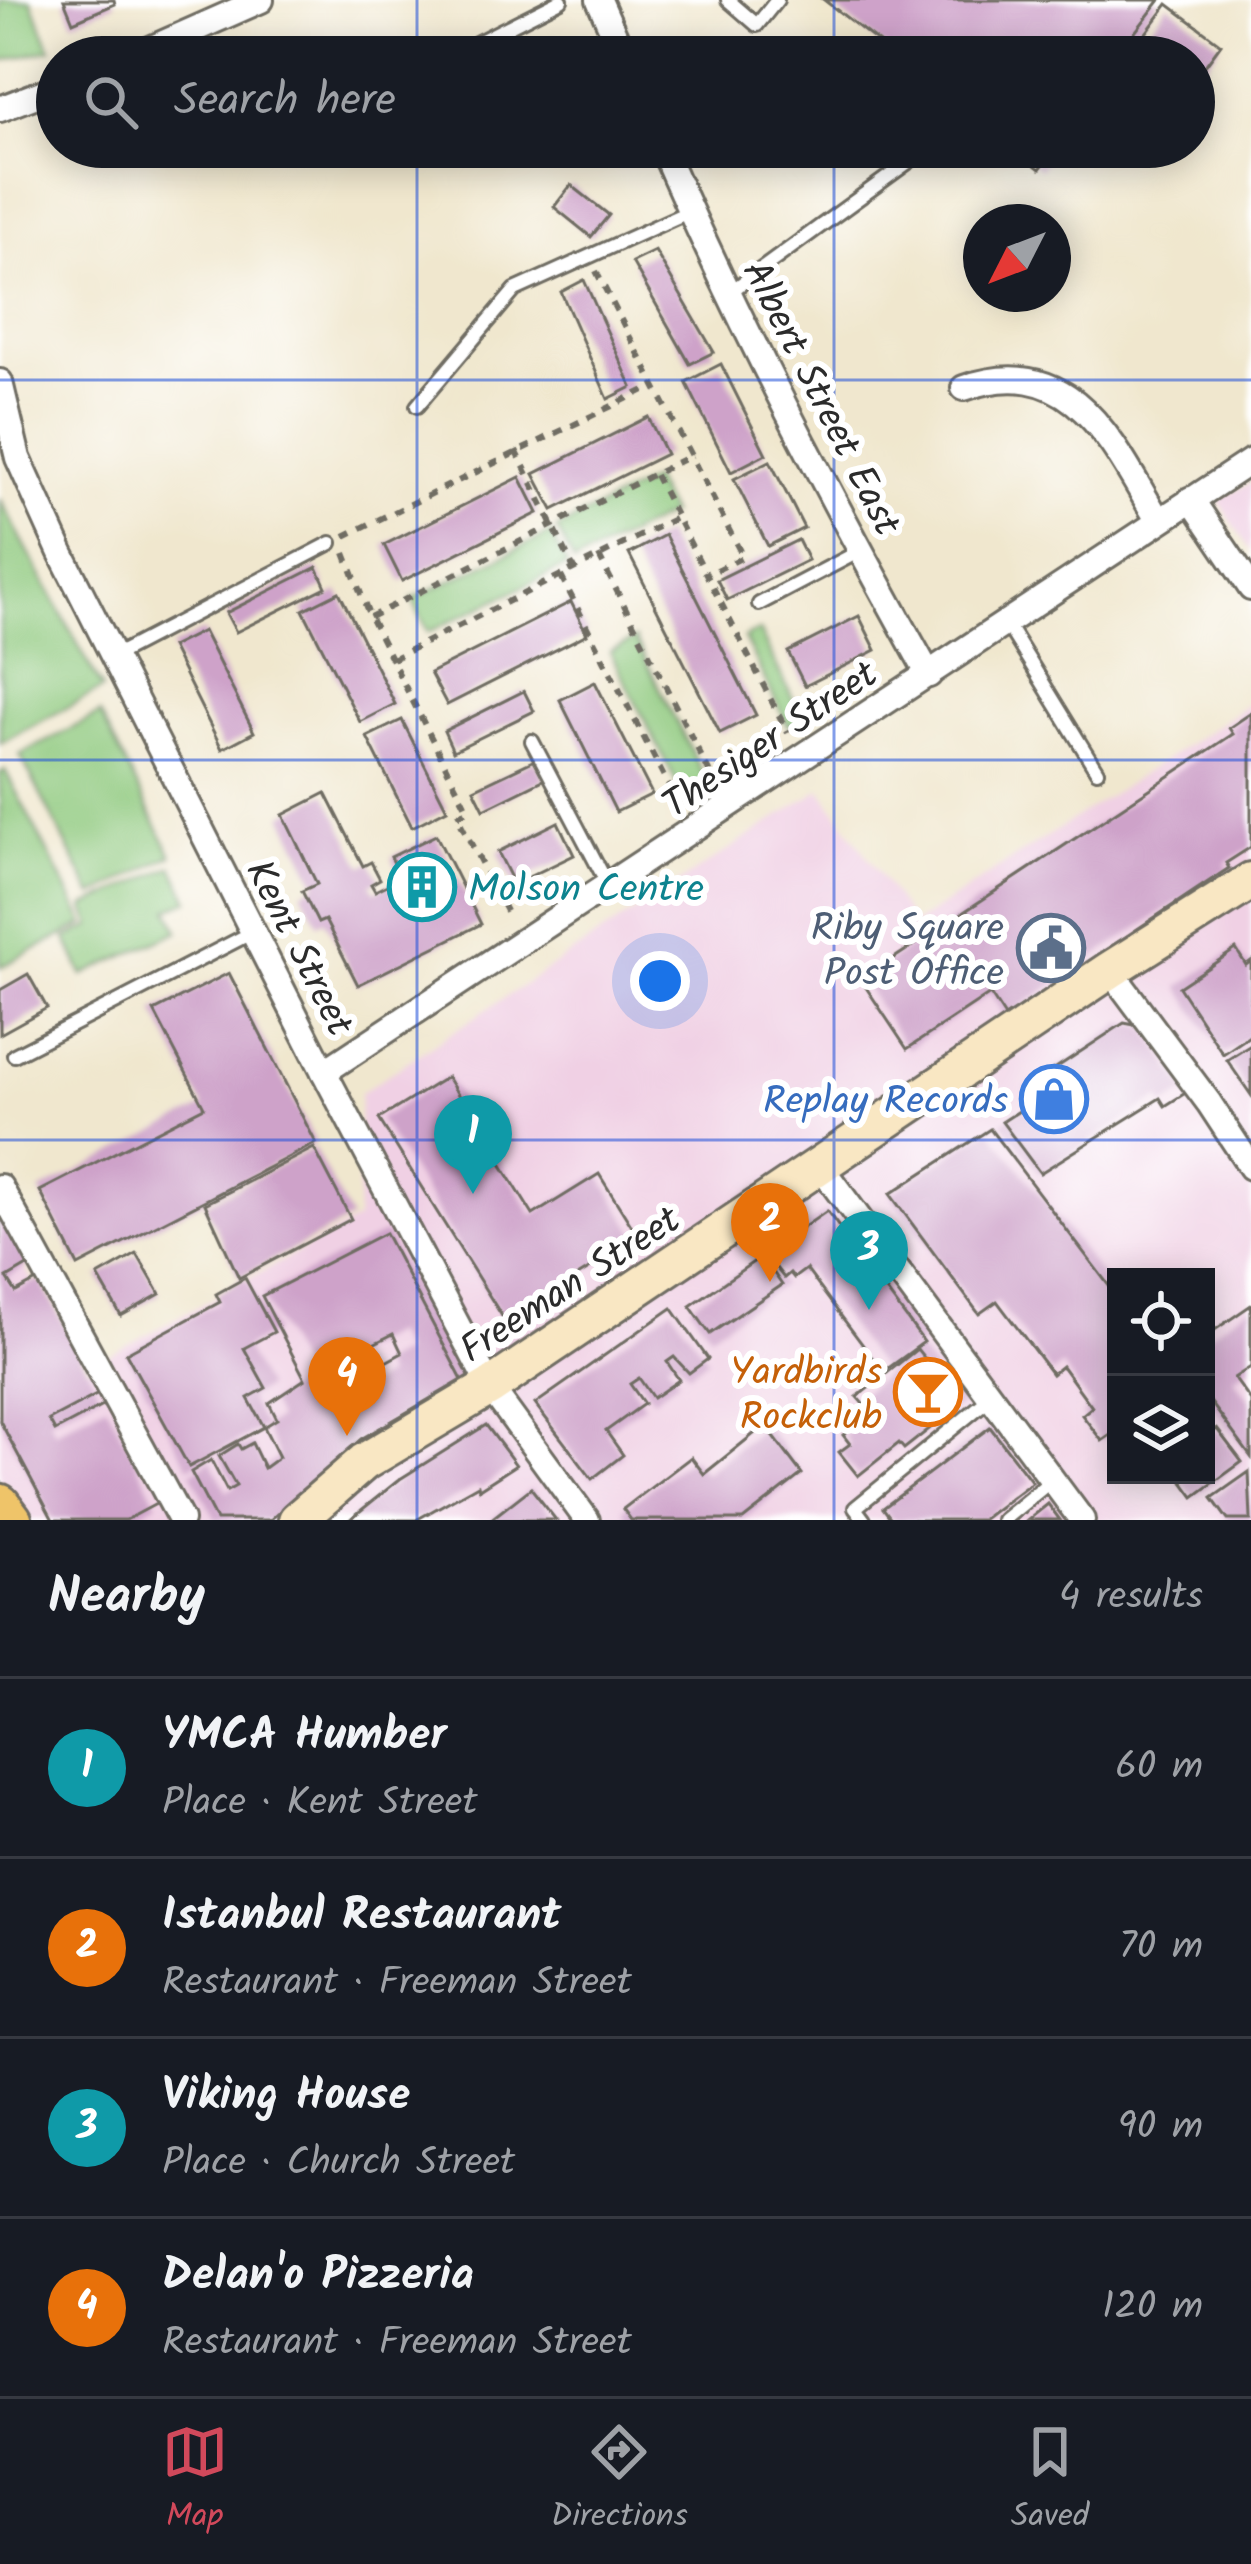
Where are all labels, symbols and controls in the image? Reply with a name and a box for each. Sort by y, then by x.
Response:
search box [36,36,1215,168]
text: Search here [174,66,396,138]
icon: search [78,69,144,135]
north arrow [963,204,1071,312]
street label: Albert Street East [723,250,916,548]
street label: Thesiger Street [651,646,892,837]
street label: Kent Street [226,850,369,1049]
building icon: Molson Centre [387,852,457,922]
place label: Molson Centre [468,860,704,922]
place label: Riby Square Post Office [811,899,1004,1006]
public building icon: Riby Square Post Office [1016,913,1086,983]
your location [630,951,690,1011]
shop icon: Replay Records [1019,1064,1089,1134]
place label: Replay Records [763,1072,1008,1134]
pin: 1 [434,1095,512,1194]
pin: 2 [731,1183,809,1282]
street label: Freeman Street [448,1191,695,1381]
pin: 3 [830,1211,908,1310]
map controls [1107,1268,1215,1484]
button: locate [1107,1268,1215,1376]
pin: 4 [308,1337,386,1436]
place label: Yardbirds Rockclub [730,1343,882,1450]
bar icon: Yardbirds Rockclub [893,1357,963,1427]
button: layers [1107,1376,1215,1484]
text: Nearby [48,1558,205,1639]
text: 4 results [1059,1567,1203,1629]
text: YMCA Humber [162,1701,447,1773]
text: 1 [81,1737,93,1799]
text: 60 m [1115,1737,1203,1799]
text: Place · Kent Street [162,1773,477,1835]
text: Istanbul Restaurant [162,1881,561,1953]
text: 2 [76,1917,98,1979]
text: 70 m [1119,1917,1203,1979]
text: Restaurant · Freeman Street [162,1953,632,2015]
text: Viking House [162,2061,410,2133]
text: 3 [76,2097,98,2159]
text: 90 m [1118,2097,1203,2159]
text: Place · Church Street [162,2133,515,2195]
text: Delan'o Pizzeria [162,2241,474,2313]
text: 4 [76,2277,98,2339]
text: 120 m [1102,2277,1203,2339]
text: Restaurant · Freeman Street [162,2313,632,2375]
tab: Map [162,2419,228,2544]
tab: Directions [551,2419,688,2544]
tab: Saved [1011,2419,1089,2544]

